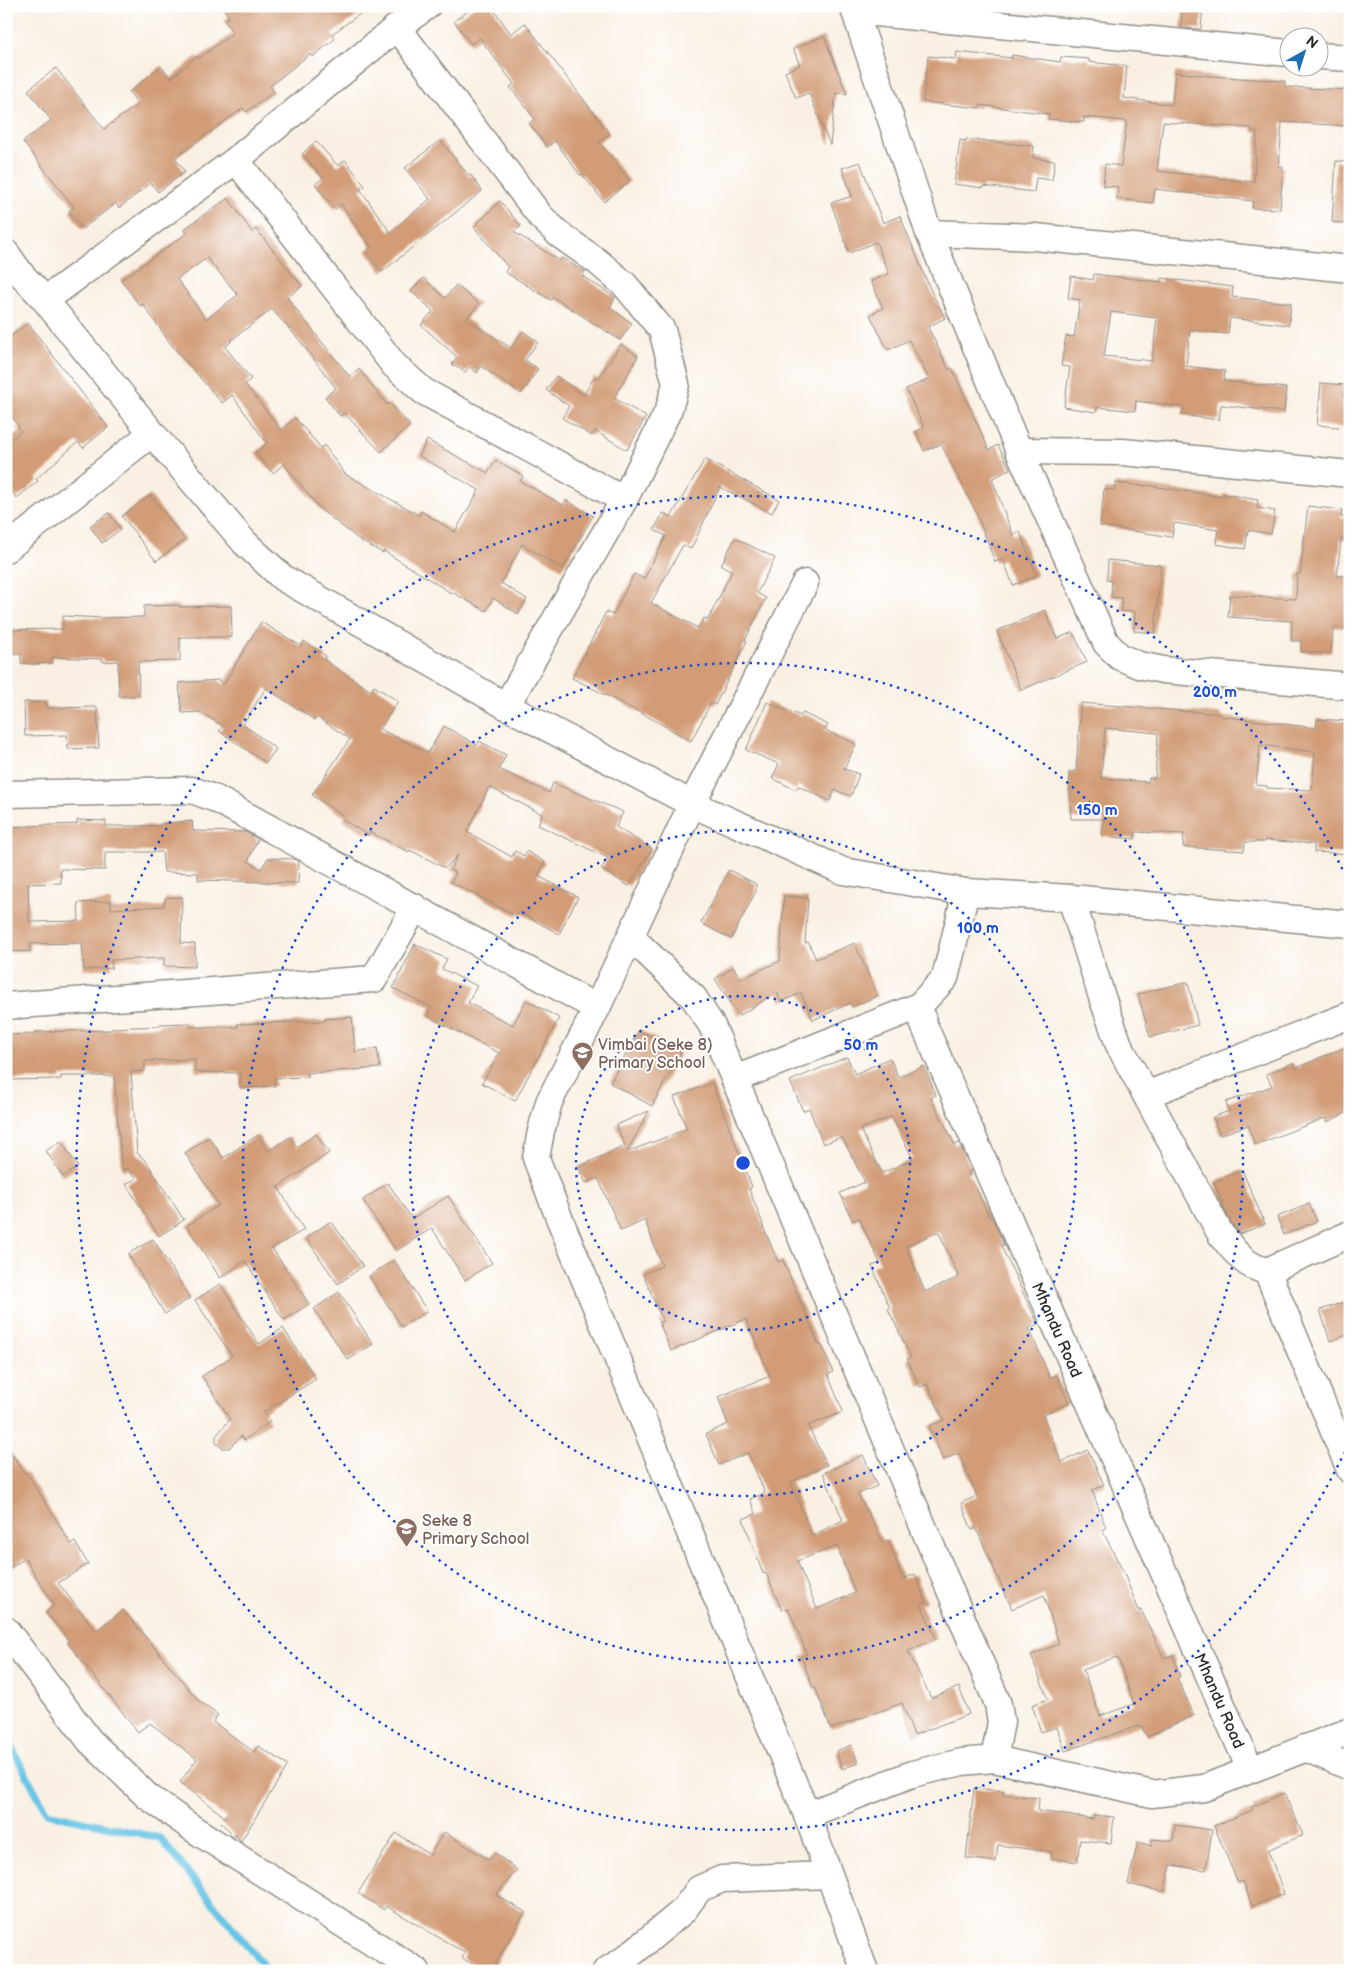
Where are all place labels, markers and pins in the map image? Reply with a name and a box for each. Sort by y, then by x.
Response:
place label: Vimbai (Seke 8) Primary School [598,1036,713,1073]
school or university icon: Vimbai (Seke 8) Primary School [570,1041,594,1072]
centre of rings [734,1154,752,1172]
place label: Seke 8 Primary School [422,1512,529,1549]
school or university icon: Seke 8 Primary School [394,1517,418,1548]

